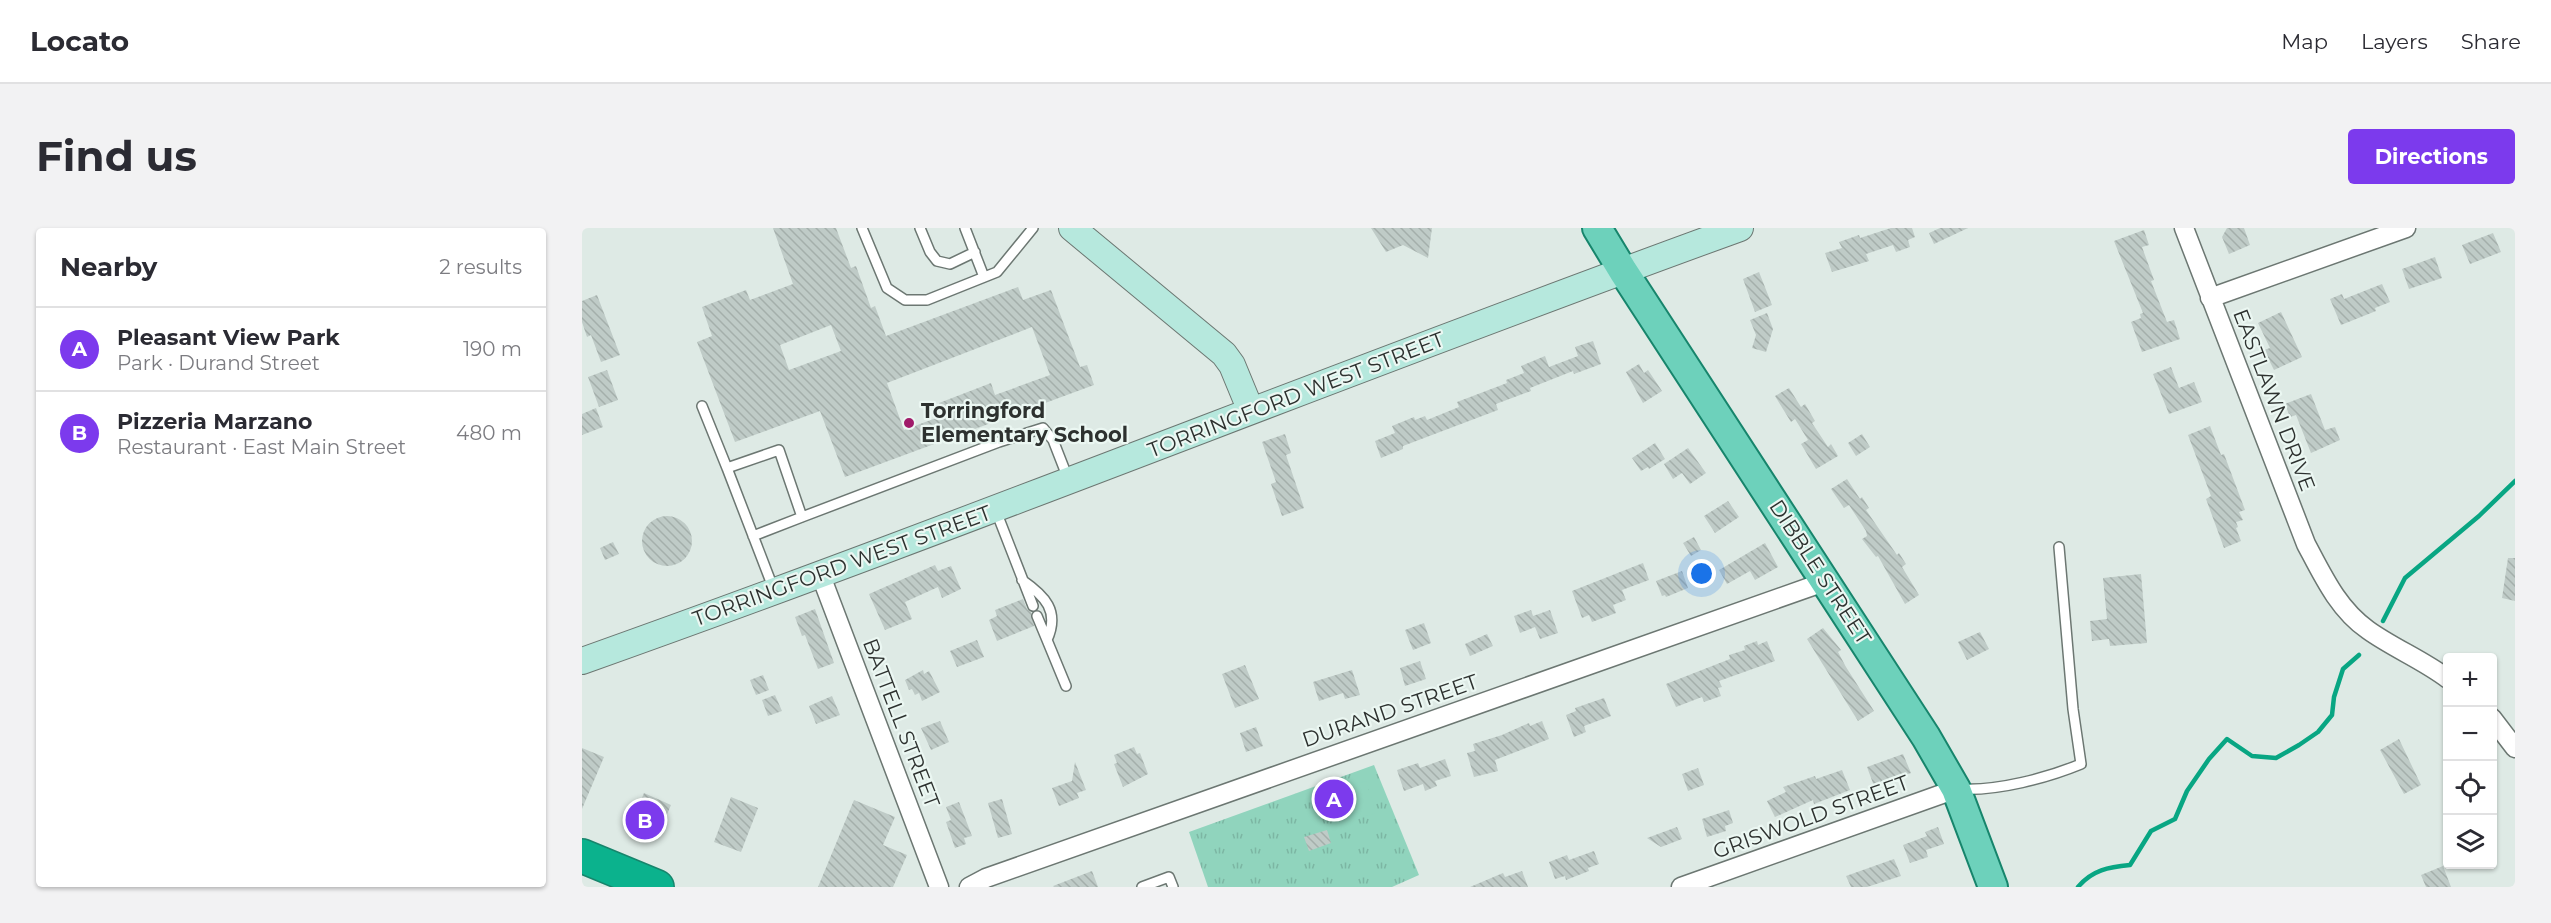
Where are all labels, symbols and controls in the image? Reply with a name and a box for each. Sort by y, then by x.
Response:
text: Locato [30,24,129,58]
text: Map [2281,29,2328,54]
text: Layers [2361,29,2428,54]
text: Share [2461,29,2521,54]
button: Directions [2348,129,2515,184]
text: Find us [36,130,197,182]
text: Nearby [60,251,157,283]
text: 2 results [439,255,522,279]
street label: EASTLAWN DRIVE [2228,305,2321,494]
text: Pleasant View Park [117,324,340,351]
street label: TORRINGFORD WEST STREET [1144,326,1448,463]
text: A [72,337,87,361]
text: 190 m [463,337,522,361]
text: Park · Durand Street [117,351,320,375]
place label: Torringford Elementary School [921,398,1128,447]
text: Pizzeria Marzano [117,408,312,435]
marker: Torringford Elementary School [902,416,916,430]
text: B [72,421,87,445]
text: 480 m [456,421,522,445]
text: Restaurant · East Main Street [117,435,406,459]
street label: DIBBLE STREET [1764,495,1876,649]
street label: TORRINGFORD WEST STREET [689,500,994,631]
your location [1687,559,1716,588]
street label: BATTELL STREET [858,635,945,811]
map controls [2443,653,2497,869]
button: + [2443,653,2497,707]
street label: DURAND STREET [1299,669,1481,752]
button: − [2443,707,2497,761]
button: locate [2443,761,2497,815]
street label: GRISWOLD STREET [1710,769,1912,864]
pin: A [1314,776,1353,822]
pin: B [626,798,664,842]
button: layers [2443,815,2497,869]

